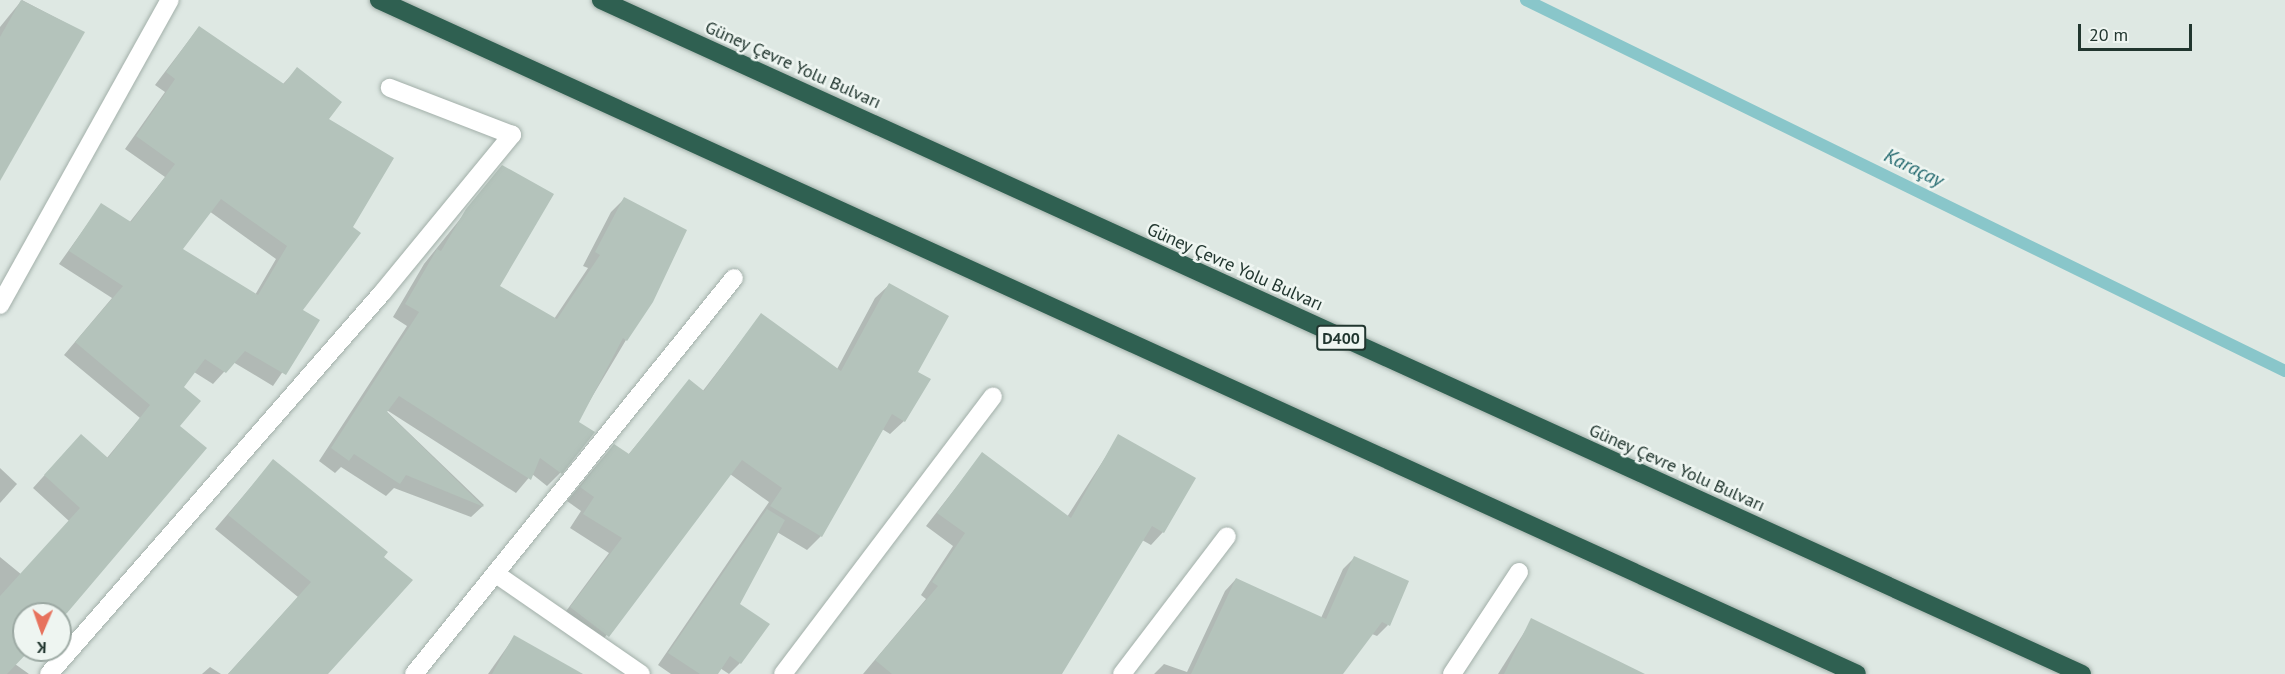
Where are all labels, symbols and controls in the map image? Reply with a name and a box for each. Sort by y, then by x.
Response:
scale bar [2081,12,2195,50]
street label: Güney Çevre Yolu Bulvarı [701,16,885,114]
text: 20 m [2089,23,2128,46]
water label: Karaçay [1880,143,1948,193]
street label: Güney Çevre Yolu Bulvarı [1143,218,1327,316]
road number: D400 [1316,325,1366,351]
street label: Güney Çevre Yolu Bulvarı [1585,419,1769,517]
north arrow [12,602,72,662]
text: K [36,638,47,658]

